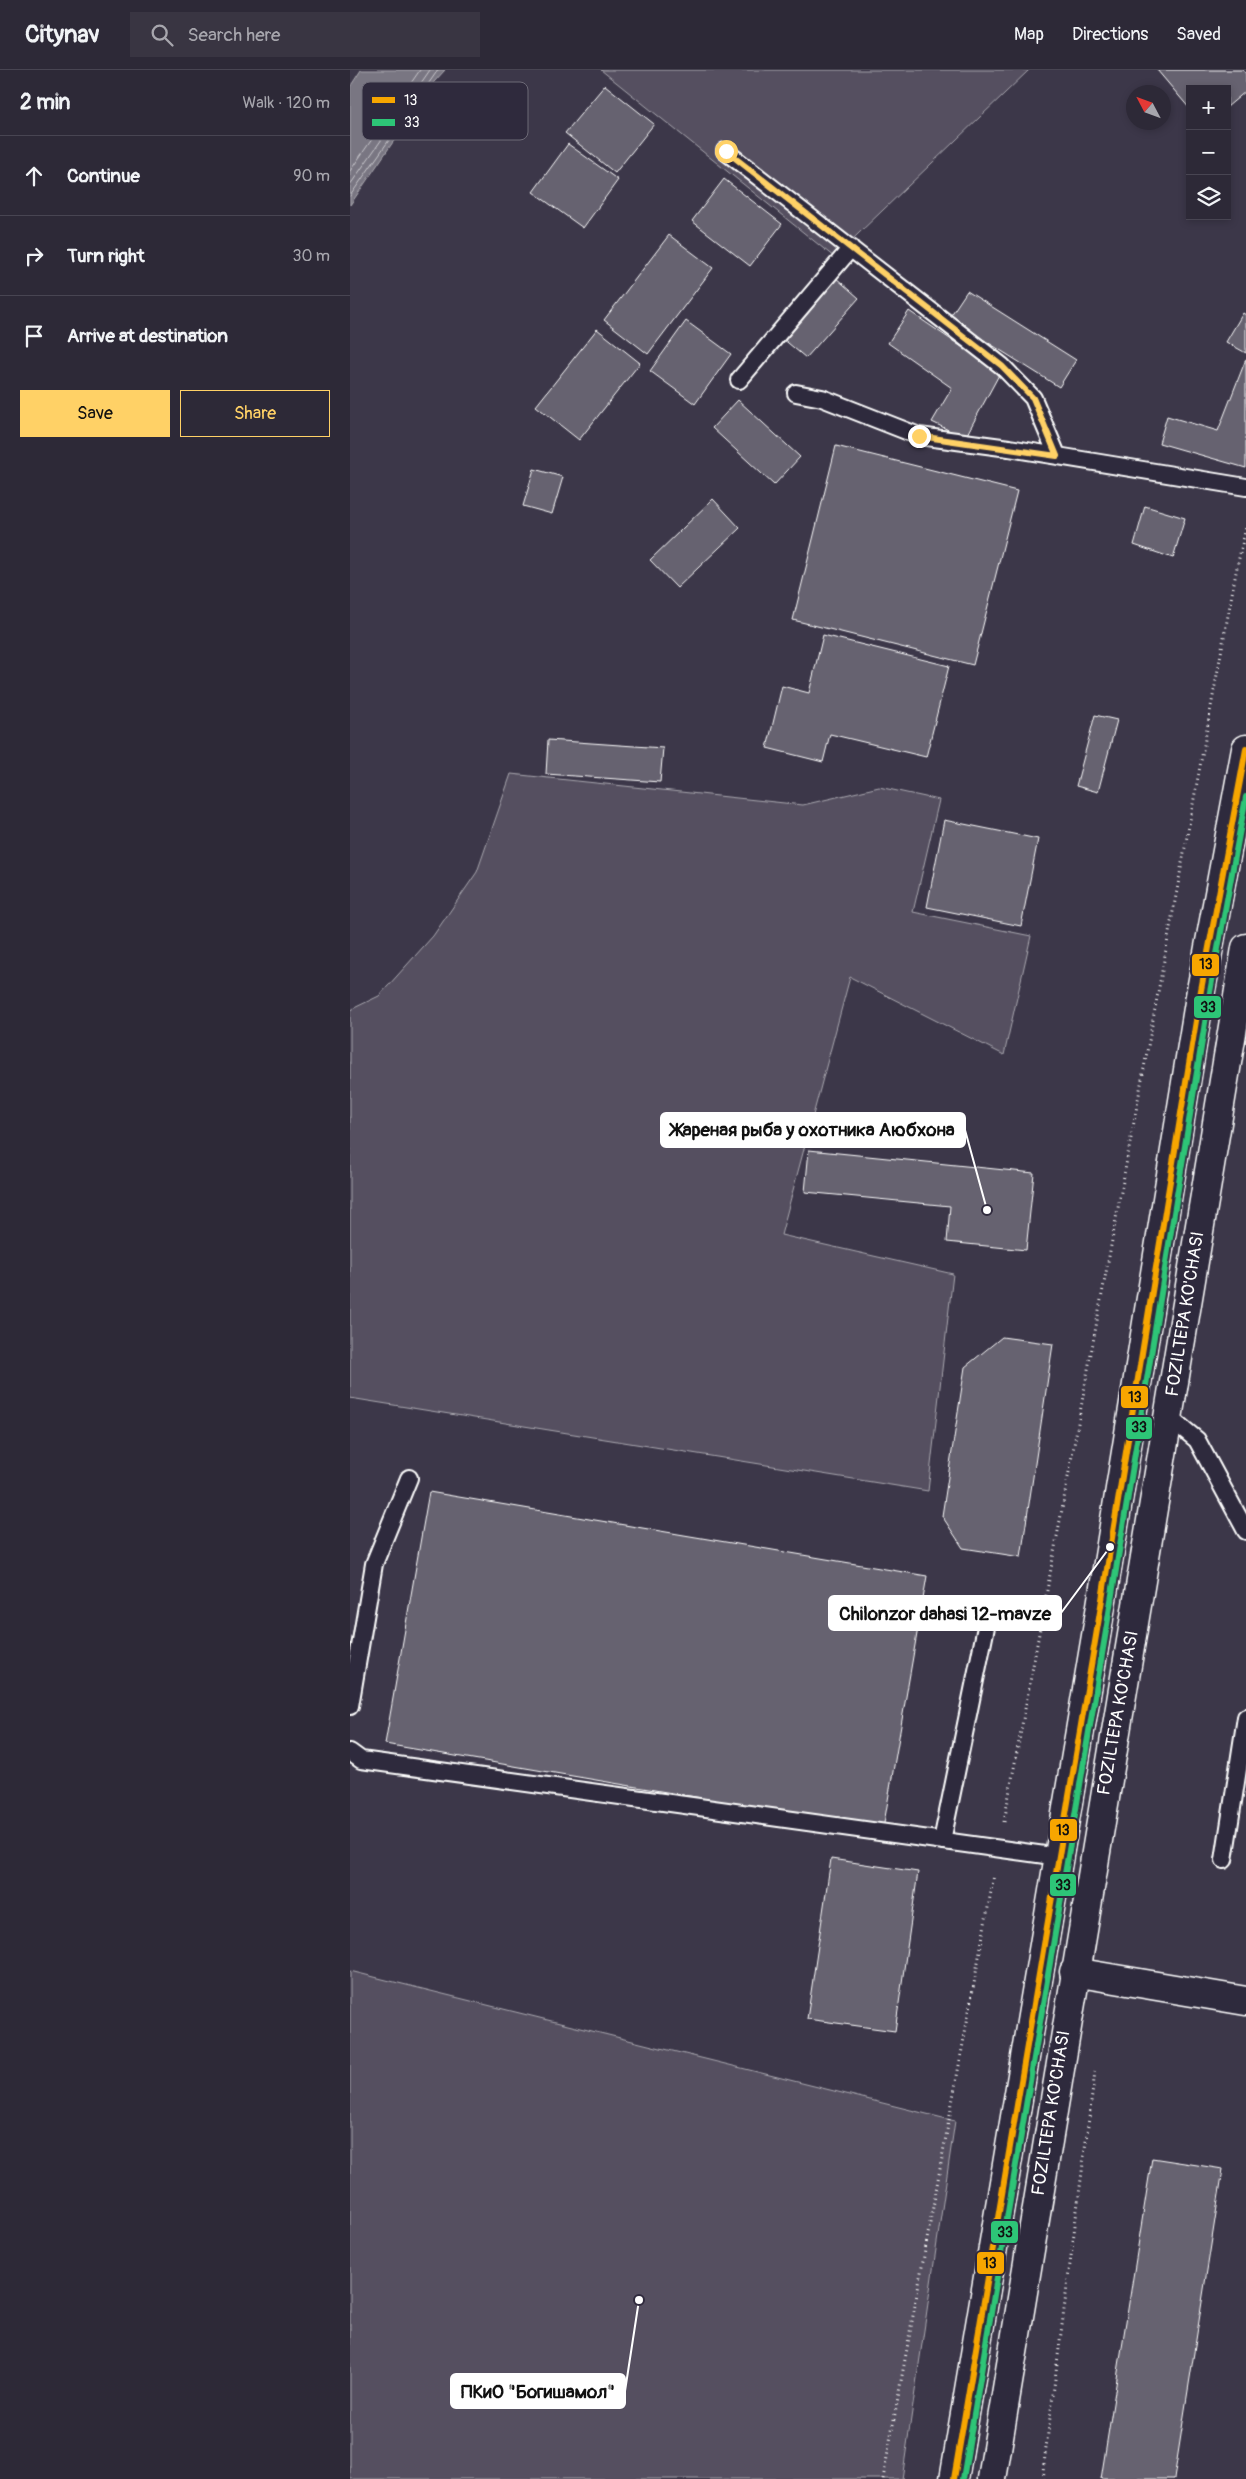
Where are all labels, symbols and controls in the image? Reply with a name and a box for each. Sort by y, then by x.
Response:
search box [130,12,480,57]
text: Citynav [25,20,100,49]
icon: search [148,21,176,49]
text: Search here [188,23,280,47]
text: Map [1014,23,1044,46]
text: Directions [1072,23,1148,46]
text: Saved [1176,23,1221,46]
legend [362,82,528,140]
north arrow [1126,85,1171,130]
map controls [1186,85,1231,220]
button: + [1186,85,1231,130]
text: 2 min [20,89,70,116]
text: 13 [404,92,417,109]
text: Walk · 120 m [242,93,330,113]
text: 33 [404,114,420,131]
button: − [1186,130,1231,175]
route start [715,140,738,163]
icon: ahead [20,162,48,190]
text: Continue [67,164,140,188]
text: 90 m [293,166,330,186]
button: layers [1186,175,1231,220]
icon: right [20,242,48,270]
text: Turn right [67,244,145,268]
text: 30 m [292,246,330,266]
icon: arrive [20,322,48,350]
text: Arrive at destination [67,324,228,348]
button: Save [20,390,170,437]
button: Share [180,390,330,437]
route end [908,425,931,448]
line badge: 13 [1191,953,1220,977]
text: 13 [1199,956,1213,973]
line badge: 33 [1193,995,1222,1019]
text: 33 [1200,999,1216,1016]
callout: Жареная рыба у охотника Аюбхона [661,1113,965,1147]
text: Жареная рыба у охотника Аюбхона [668,1118,955,1142]
street label: FOZILTEPA KO'CHASI [1161,1230,1209,1398]
line badge: 13 [1120,1385,1149,1409]
text: 13 [1128,1389,1142,1406]
line badge: 33 [1125,1416,1153,1440]
text: 33 [1131,1419,1147,1436]
callout: Chilonzor dahasi 12-mavze [829,1596,1061,1630]
text: Chilonzor dahasi 12-mavze [839,1602,1052,1626]
street label: FOZILTEPA KO'CHASI [1092,1629,1144,1797]
line badge: 13 [1049,1818,1078,1842]
text: 13 [1056,1822,1070,1839]
line badge: 33 [1049,1873,1077,1897]
text: 33 [1055,1877,1071,1894]
street label: FOZILTEPA KO'CHASI [1027,2029,1075,2197]
line badge: 33 [990,2220,1019,2244]
text: 33 [997,2224,1013,2241]
line badge: 13 [976,2251,1005,2275]
text: 13 [983,2255,997,2272]
callout: ПКиО "Богишамол" [451,2374,625,2408]
text: ПКиО "Богишамол" [461,2380,615,2404]

